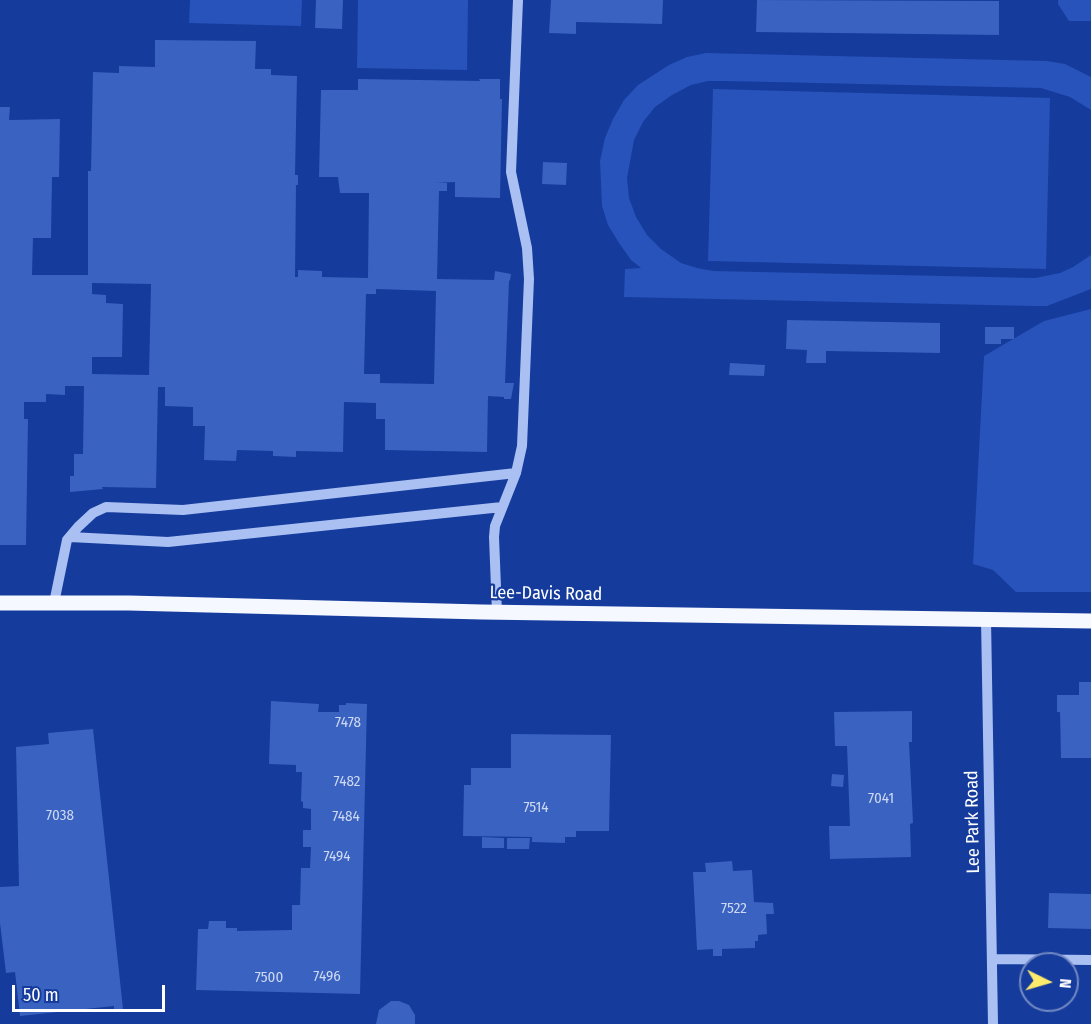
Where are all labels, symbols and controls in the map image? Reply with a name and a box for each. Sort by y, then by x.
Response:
street label: Lee-Davis Road [490,582,602,606]
house number: 7478 [335,714,361,732]
street label: Lee Park Road [961,770,985,874]
house number: 7482 [334,773,360,791]
house number: 7041 [868,790,894,808]
house number: 7514 [523,799,549,817]
house number: 7038 [46,807,74,825]
house number: 7484 [332,808,360,826]
house number: 7494 [324,848,350,866]
house number: 7522 [721,900,747,918]
north arrow [1019,952,1079,1012]
house number: 7496 [313,968,341,986]
house number: 7500 [255,969,283,987]
scale bar [15,973,168,1011]
text: N [1056,978,1075,989]
text: 50 m [23,984,59,1006]

